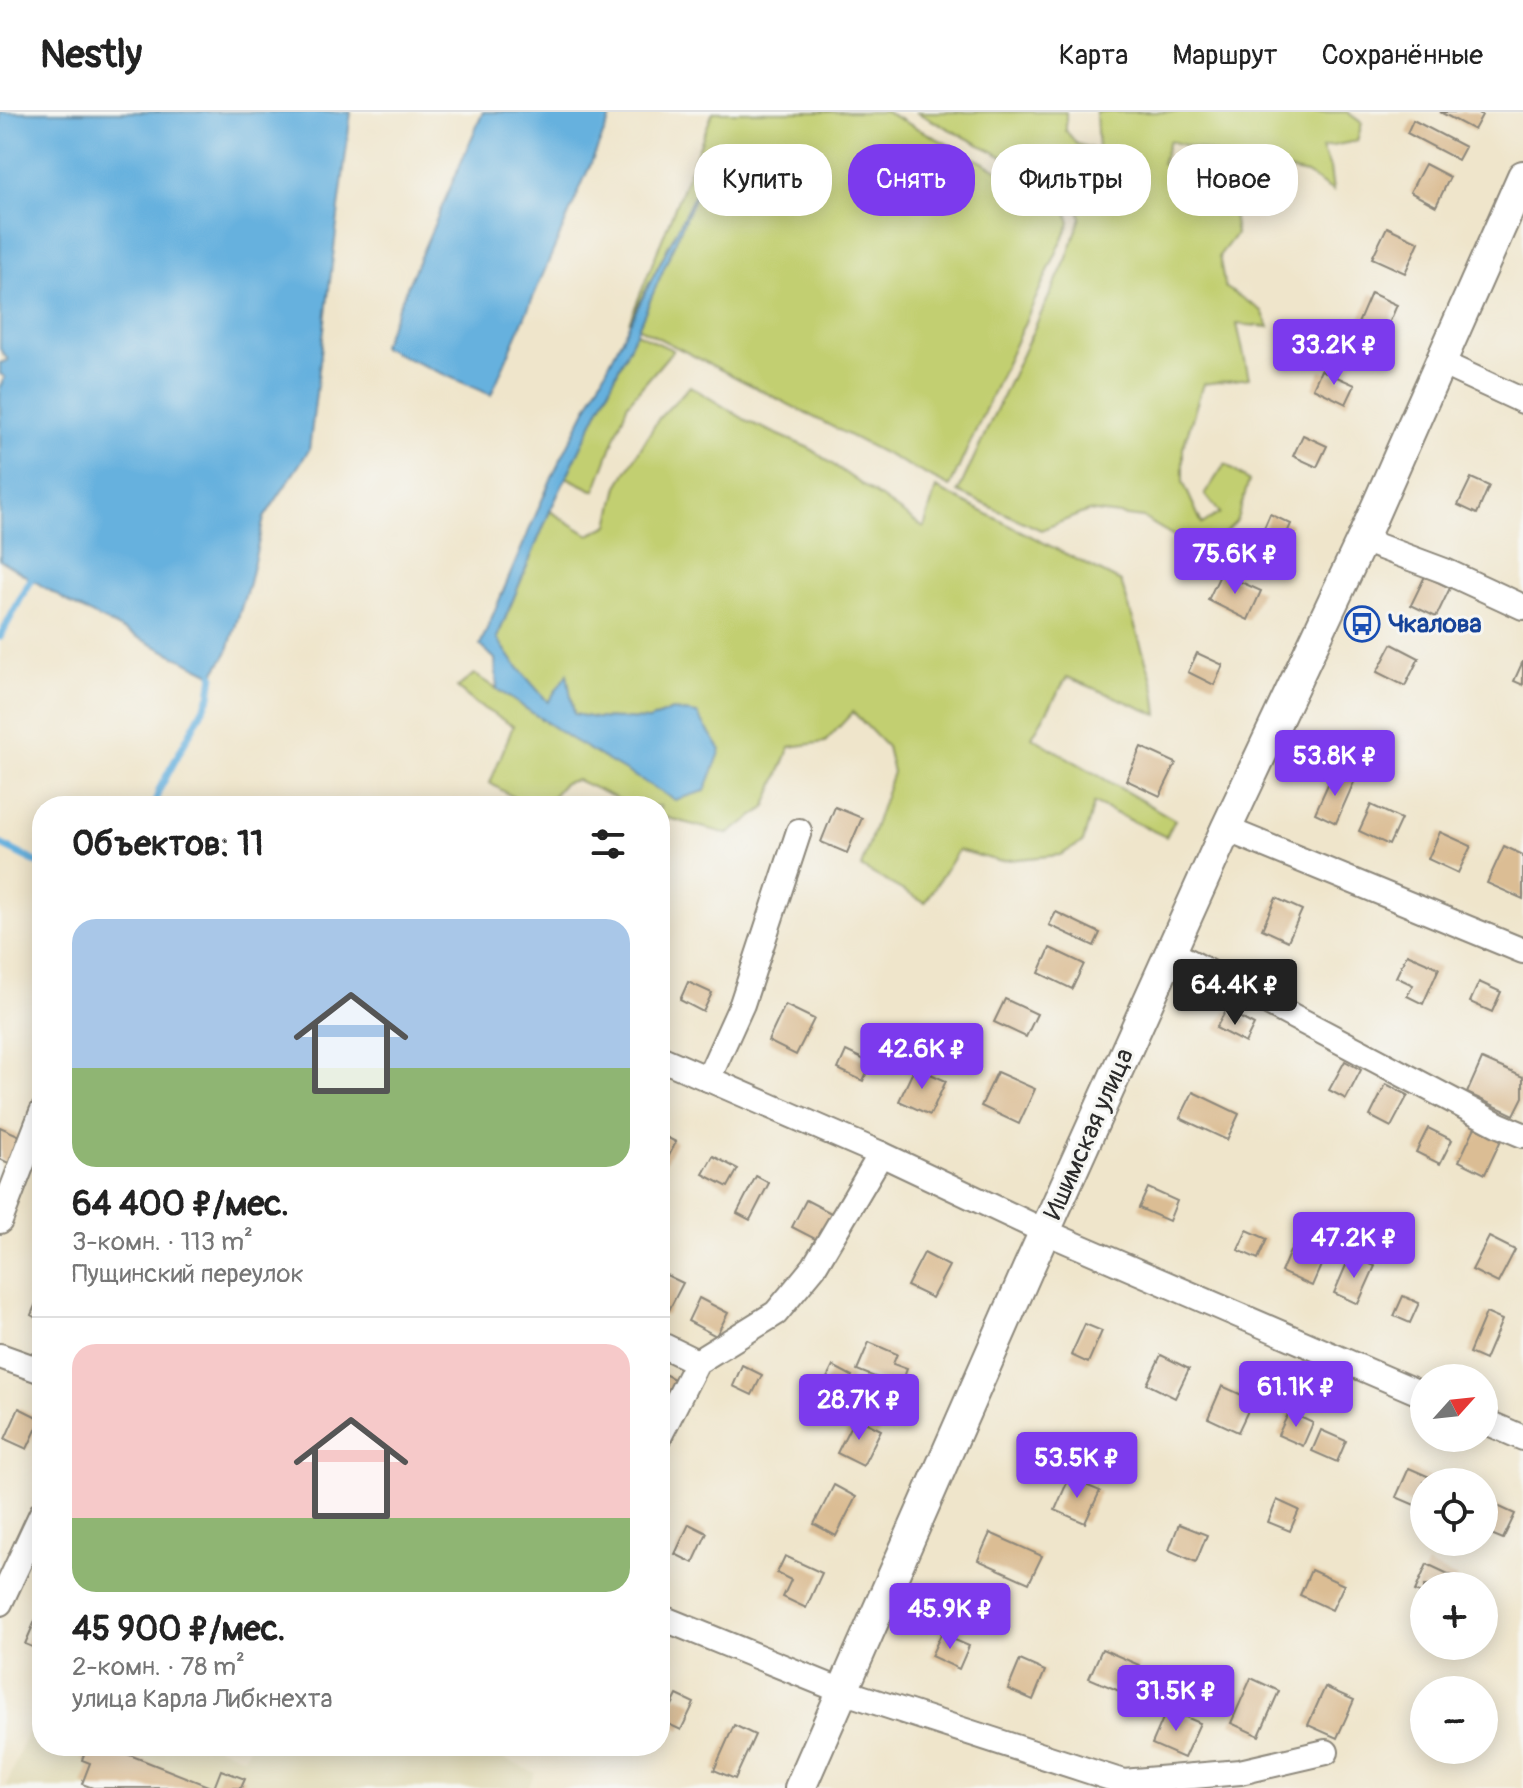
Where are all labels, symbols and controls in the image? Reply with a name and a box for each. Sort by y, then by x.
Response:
text: Nestly [40,31,142,79]
text: Карта [1059,38,1128,73]
text: Маршрут [1172,38,1278,73]
text: Сохранённые [1322,38,1483,73]
chip: Купить [694,144,832,216]
chip: Снять [848,144,975,216]
chip: Фильтры [991,144,1151,216]
chip: Новое [1167,144,1298,216]
pin: 33.2K ₽ [1260,319,1408,387]
text: 33.2K ₽ [1291,329,1377,361]
pin: 75.6K ₽ [1161,528,1309,596]
text: 75.6K ₽ [1192,538,1278,570]
bus stop icon: Чкалова [1343,605,1381,643]
place label: Чкалова [1388,608,1482,640]
pin: 53.8K ₽ [1261,730,1409,798]
text: 53.8K ₽ [1293,740,1377,772]
icon: filters [586,822,630,866]
text: Объектов: 11 [72,823,264,866]
pin: 64.4K ₽ [1161,959,1309,1027]
text: 64.4K ₽ [1191,969,1279,1001]
icon: home [279,971,423,1115]
pin: 42.6K ₽ [848,1023,996,1091]
text: 42.6K ₽ [878,1033,966,1065]
street label: Ишимская улица [1037,1043,1141,1225]
text: 64 400 ₽/мес. [72,1183,289,1226]
pin: 47.2K ₽ [1280,1212,1428,1280]
text: 47.2K ₽ [1311,1222,1397,1254]
text: 3-комн. · 113 m² [72,1226,253,1258]
text: Пущинский переулок [72,1258,304,1290]
pin: 61.1K ₽ [1222,1361,1370,1429]
north arrow [1410,1364,1498,1452]
map controls [1410,1364,1498,1764]
text: 61.1K ₽ [1257,1371,1335,1403]
pin: 28.7K ₽ [785,1374,933,1442]
text: 28.7K ₽ [817,1384,901,1416]
icon: home [279,1396,423,1540]
pin: 53.5K ₽ [1003,1432,1151,1500]
text: 53.5K ₽ [1034,1442,1120,1474]
button: locate [1410,1468,1498,1556]
button: + [1410,1572,1498,1660]
pin: 45.9K ₽ [876,1583,1024,1651]
text: 45.9K ₽ [907,1593,993,1625]
text: 45 900 ₽/мес. [72,1608,285,1651]
text: 2-комн. · 78 m² [72,1651,245,1683]
pin: 31.5K ₽ [1102,1665,1250,1733]
text: 31.5K ₽ [1135,1675,1217,1707]
button: − [1410,1676,1498,1764]
text: улица Карла Либкнехта [72,1683,333,1715]

